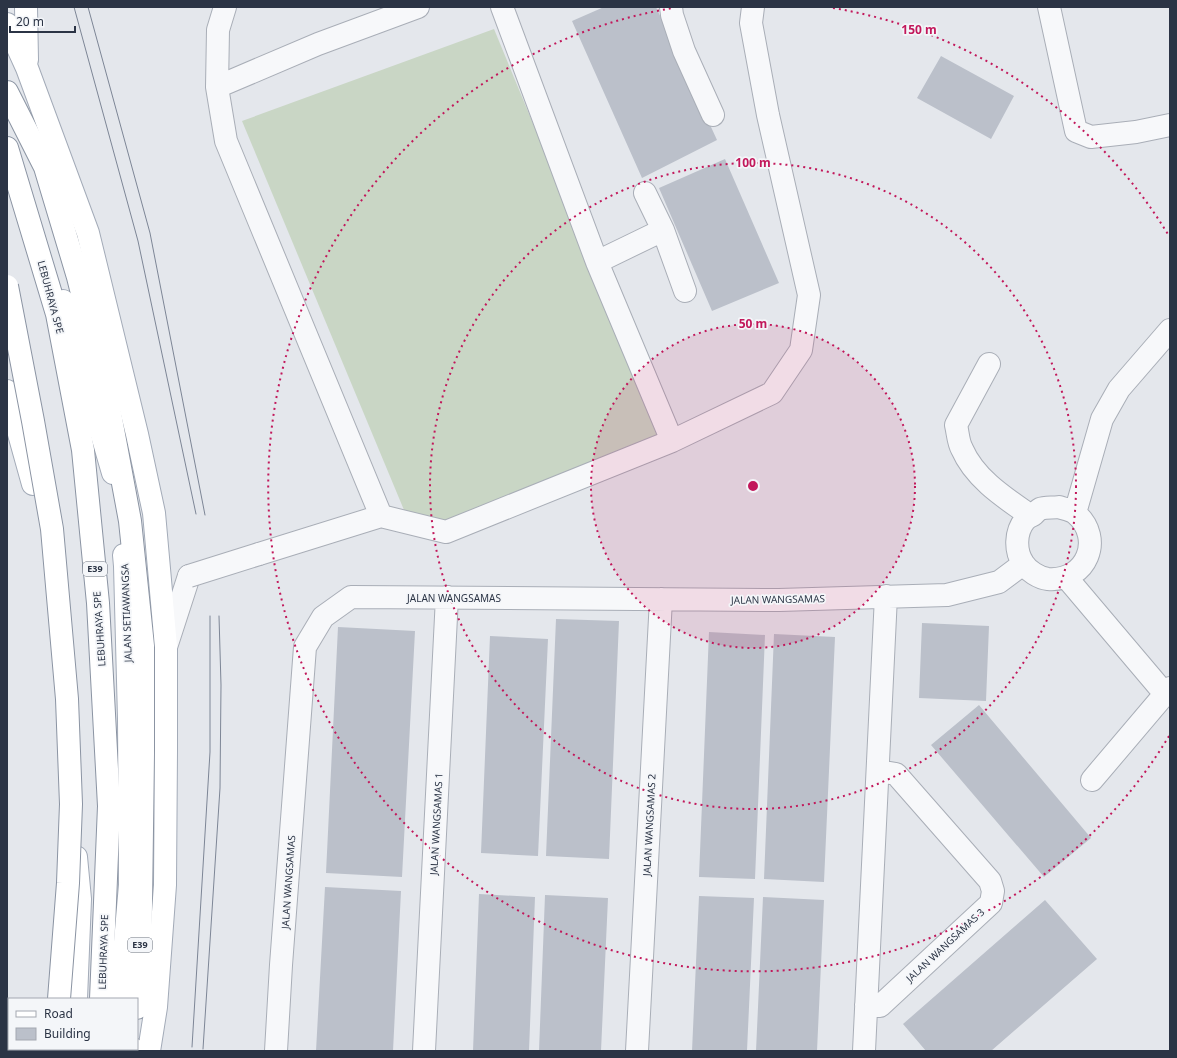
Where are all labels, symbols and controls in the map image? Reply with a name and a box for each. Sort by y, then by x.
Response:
scale bar [10,8,75,34]
text: 20 m [16,13,44,30]
text: 150 m [901,21,937,38]
text: 100 m [735,154,771,171]
street label: LEBUHRAYA SPE [35,259,67,335]
text: 50 m [739,315,767,332]
centre of rings [746,479,760,493]
road number: E39 [83,562,107,576]
street label: JALAN SETIAWANGSA [117,563,135,664]
street label: LEBUHRAYA SPE [89,591,109,667]
street label: JALAN WANGSAMAS [406,591,501,605]
street label: JALAN WANGSAMAS [730,591,826,607]
street label: JALAN WANGSAMAS 1 [426,773,446,876]
street label: JALAN WANGSAMAS 2 [639,773,659,877]
street label: JALAN WANGSAMAS [278,834,298,930]
street label: JALAN WANGSAMAS 3 [902,905,987,986]
street label: LEBUHRAYA SPE [95,914,111,990]
road number: E39 [128,938,152,952]
legend [8,998,138,1050]
text: Road [44,1005,73,1022]
text: Building [44,1025,91,1042]

